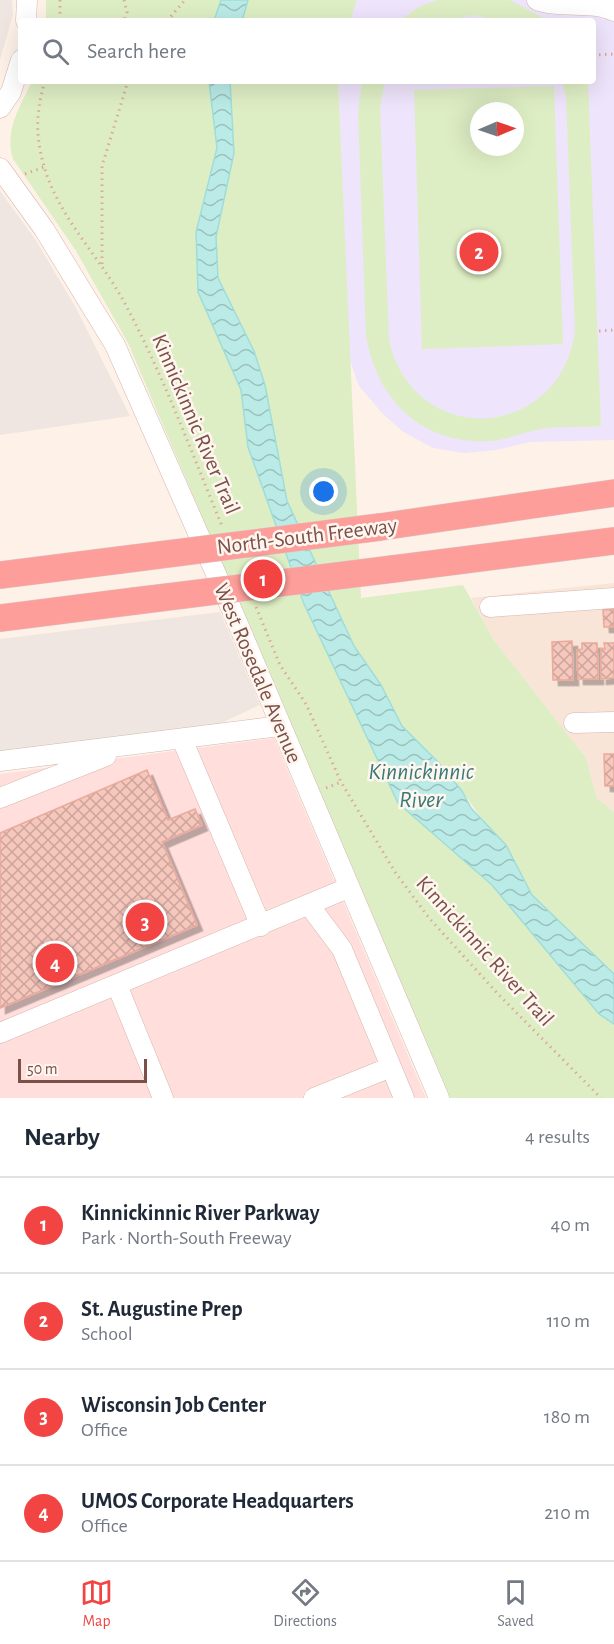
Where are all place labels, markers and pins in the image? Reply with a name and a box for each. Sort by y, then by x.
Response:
pin: 2 [460,230,498,274]
pin: 1 [244,556,282,602]
pin: 3 [126,900,164,944]
pin: 4 [36,940,74,986]

